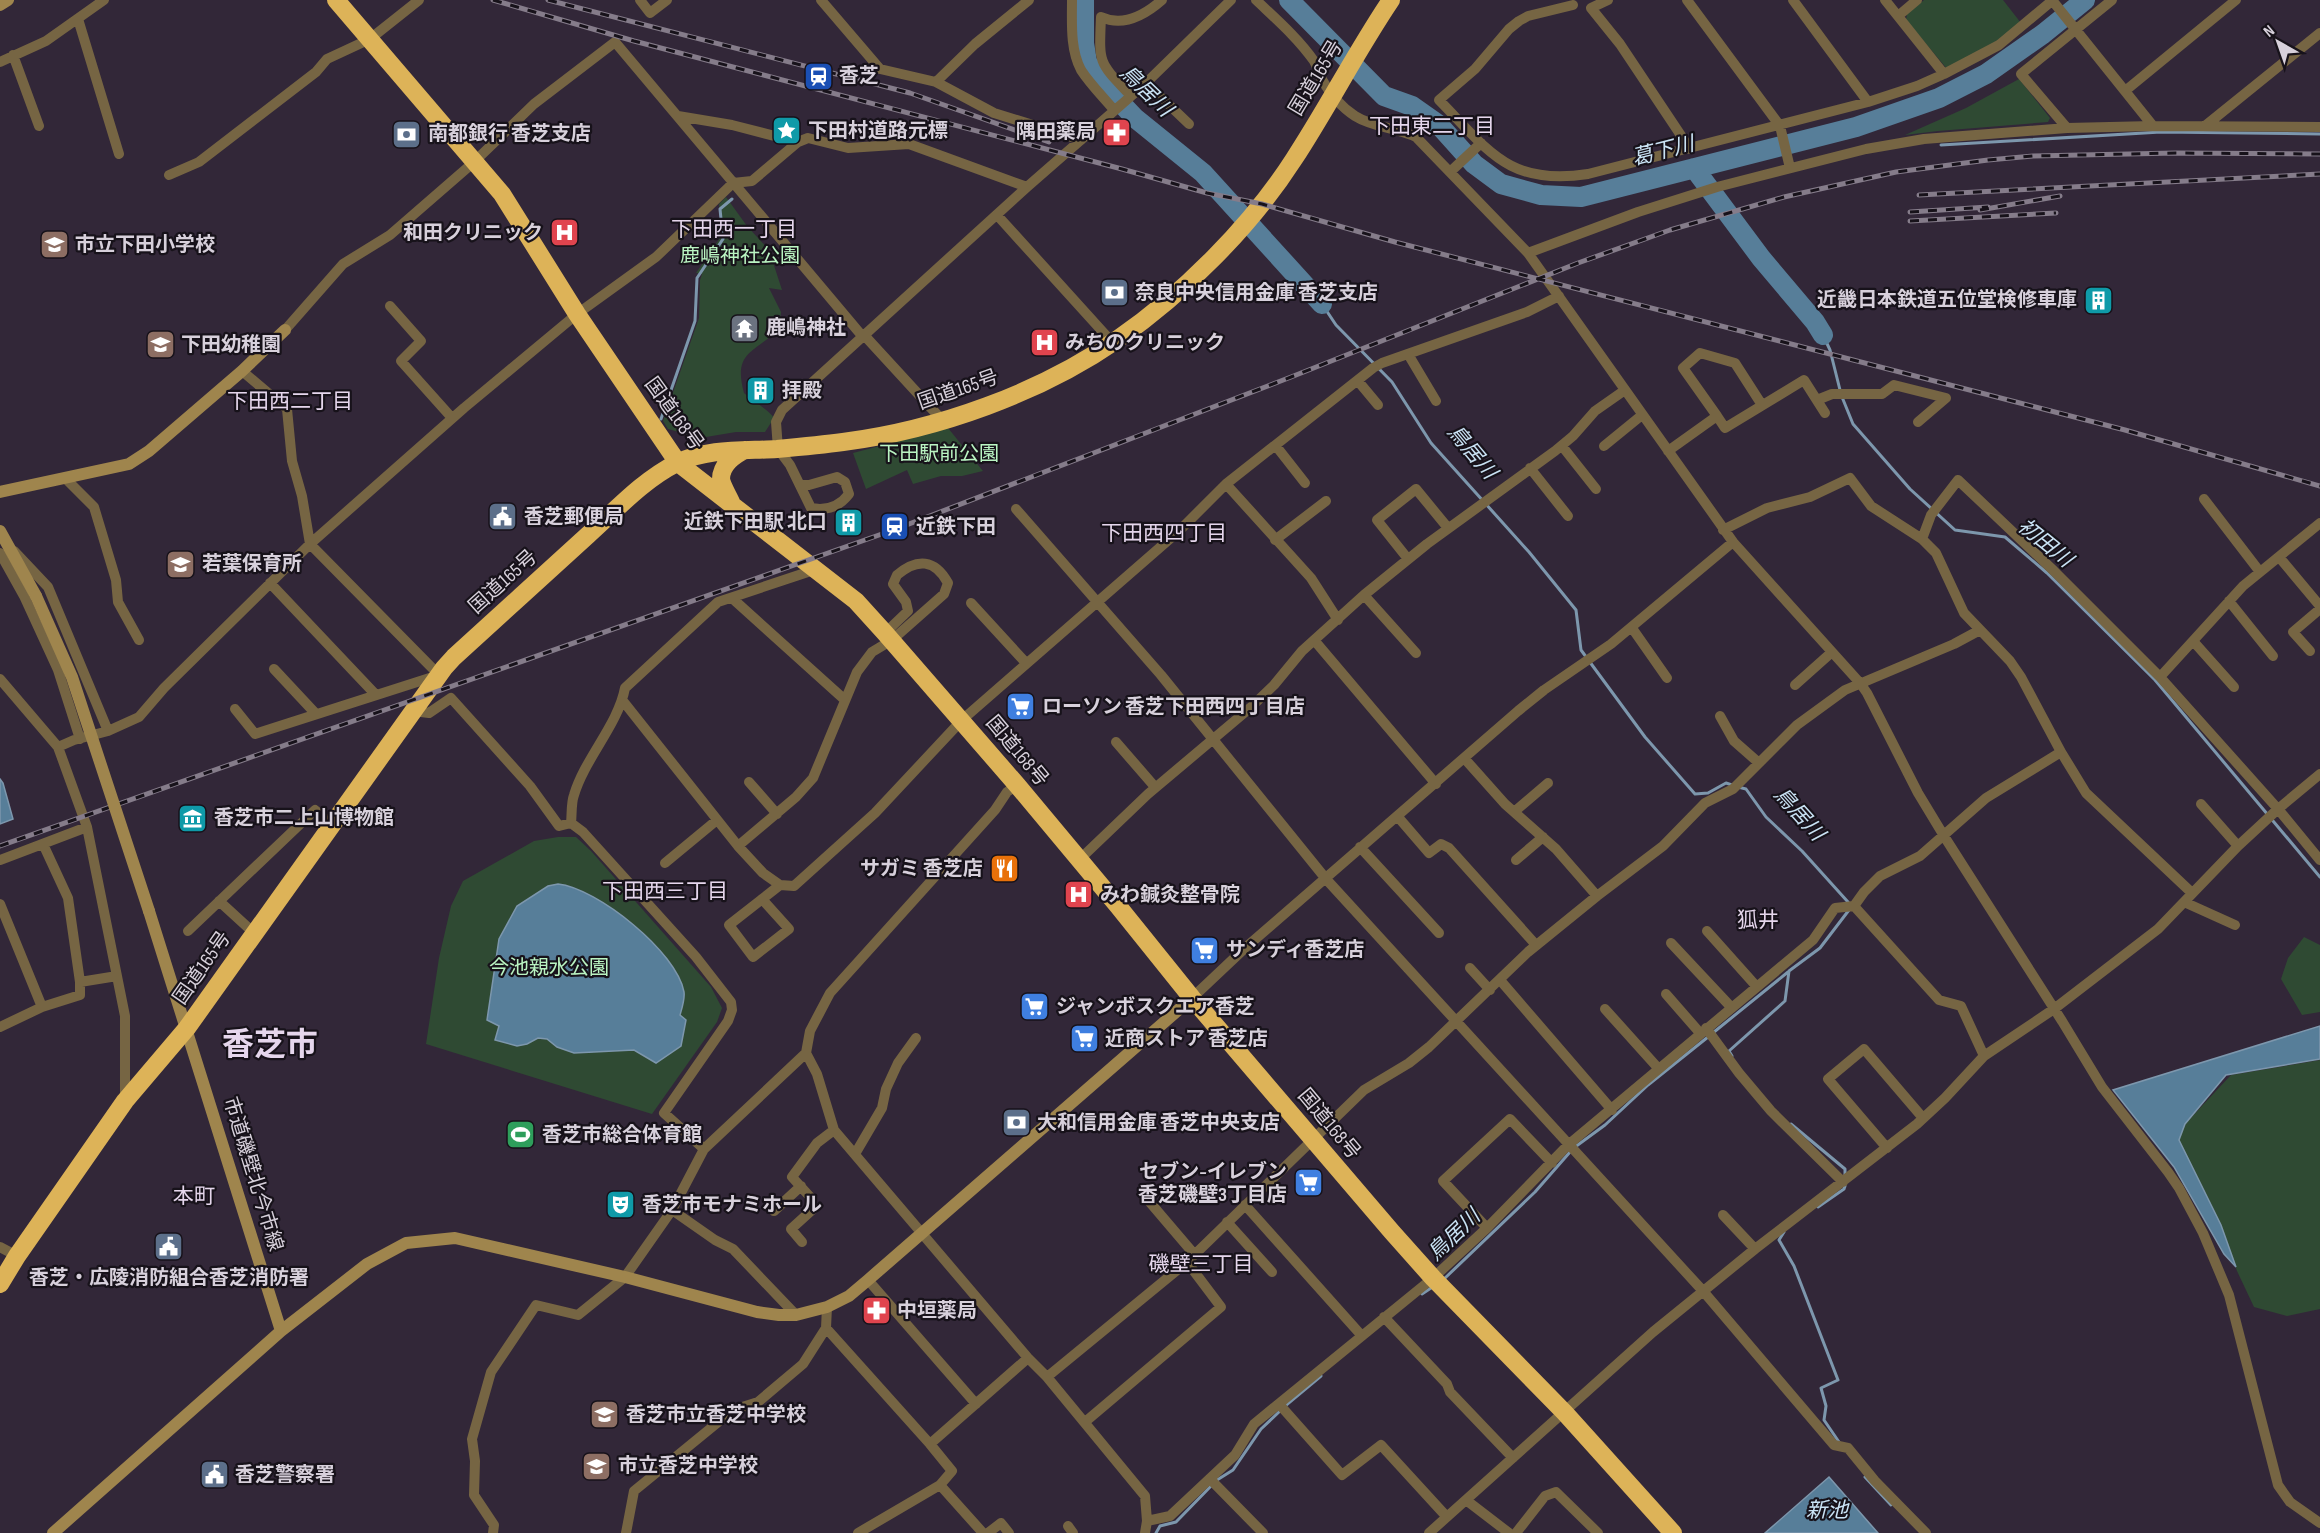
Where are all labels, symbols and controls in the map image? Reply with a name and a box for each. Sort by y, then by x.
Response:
north arrow [2248,12,2308,72]
text: N [2260,22,2279,42]
street label: 国道165号 [1284,36,1348,120]
station icon: 香芝 [802,60,834,92]
water label: 鳥居川 [1115,60,1179,123]
place label: 香芝 [839,64,879,88]
district label: 下田東二丁目 [1369,114,1495,139]
place icon: 下田村道路元標 [771,115,803,147]
pharmacy icon: 隅田薬局 [1101,116,1133,148]
bank icon: 南都銀行 香芝支店 [391,118,423,150]
place label: 下田村道路元標 [808,119,948,143]
place label: 隅田薬局 [1016,120,1096,144]
place label: 南都銀行 香芝支店 [428,122,591,146]
water label: 葛下川 [1629,131,1699,171]
hospital icon: 和田クリニック [548,217,580,249]
district label: 下田西一丁目 [671,217,797,242]
place label: 和田クリニック [403,221,543,245]
school or university icon: 市立下田小学校 [38,229,70,261]
place label: 市立下田小学校 [75,233,215,257]
park label: 鹿嶋神社公園 [680,244,800,268]
bank icon: 奈良中央信用金庫 香芝支店 [1098,277,1130,309]
place label: 奈良中央信用金庫 香芝支店 [1135,281,1378,305]
building icon: 近畿日本鉄道五位堂検修車庫 [2082,284,2114,316]
place label: 近畿日本鉄道五位堂検修車庫 [1817,288,2077,312]
temple icon: 鹿嶋神社 [729,312,761,344]
place label: 鹿嶋神社 [766,316,846,340]
hospital icon: みちのクリニック [1028,327,1060,359]
school or university icon: 下田幼稚園 [144,329,176,361]
place label: みちのクリニック [1065,331,1225,355]
place label: 下田幼稚園 [181,333,281,357]
street label: 国道165号 [914,365,1002,415]
street label: 国道168号 [639,373,709,455]
building icon: 拝殿 [745,375,777,407]
place label: 拝殿 [782,379,822,403]
district label: 下田西二丁目 [227,389,353,414]
water label: 鳥居川 [1442,420,1503,486]
park label: 下田駅前公園 [879,442,999,466]
public building icon: 香芝郵便局 [487,501,519,533]
place label: 香芝郵便局 [524,505,624,529]
building icon: 近鉄下田駅 北口 [832,506,864,538]
place label: 近鉄下田駅 北口 [684,510,827,534]
station icon: 近鉄下田 [879,511,911,543]
water label: 初田川 [2013,513,2079,574]
place label: 近鉄下田 [916,515,996,539]
district label: 下田西四丁目 [1101,521,1227,546]
street label: 国道165号 [464,545,542,619]
school or university icon: 若葉保育所 [165,548,197,580]
place label: 若葉保育所 [202,552,302,576]
supermarket icon: ローソン 香芝下田西四丁目店 [1005,691,1037,723]
place label: ローソン 香芝下田西四丁目店 [1042,695,1305,719]
street label: 国道168号 [981,711,1053,791]
water label: 鳥居川 [1769,782,1831,847]
museum icon: 香芝市二上山博物館 [177,802,209,834]
place label: 香芝市二上山博物館 [214,806,394,830]
restaurant icon: サガミ 香芝店 [988,853,1020,885]
place label: サガミ 香芝店 [860,857,983,881]
district label: 下田西三丁目 [602,879,728,904]
hospital icon: みわ鍼灸整骨院 [1063,879,1095,911]
place label: みわ鍼灸整骨院 [1100,883,1240,907]
district label: 狐井 [1737,908,1779,933]
street label: 国道165号 [168,927,236,1009]
supermarket icon: サンディ香芝店 [1189,934,1221,966]
place label: サンディ香芝店 [1226,938,1365,962]
park label: 今池親水公園 [489,956,609,980]
supermarket icon: ジャンボスクエア香芝 [1019,991,1051,1023]
place label: ジャンボスクエア香芝 [1056,995,1255,1019]
supermarket icon: 近商ストア 香芝店 [1068,1023,1100,1055]
district label: 香芝市 [222,1026,318,1065]
place label: 近商ストア 香芝店 [1105,1027,1268,1051]
street label: 国道168号 [1293,1084,1365,1164]
street label: 市道磯壁北今市線 [218,1094,288,1254]
bank icon: 大和信用金庫 香芝中央支店 [1000,1107,1032,1139]
place label: 大和信用金庫 香芝中央支店 [1037,1111,1280,1135]
sports icon: 香芝市総合体育館 [505,1119,537,1151]
place label: 香芝市総合体育館 [542,1123,702,1147]
place label: セブン-イレブン 香芝磯壁3丁目店 [1138,1160,1287,1207]
supermarket icon: セブン-イレブン 香芝磯壁3丁目店 [1292,1167,1324,1199]
district label: 本町 [173,1184,215,1209]
theatre icon: 香芝市モナミホール [605,1189,637,1221]
place label: 香芝市モナミホール [642,1193,822,1217]
water label: 鳥居川 [1423,1203,1487,1266]
public building icon: 香芝・広陵消防組合香芝消防署 [153,1231,185,1263]
district label: 磯壁三丁目 [1149,1252,1254,1277]
place label: 香芝・広陵消防組合香芝消防署 [29,1266,309,1290]
pharmacy icon: 中垣薬局 [860,1295,892,1327]
place label: 中垣薬局 [897,1299,977,1323]
school or university icon: 香芝市立香芝中学校 [589,1399,621,1431]
place label: 香芝市立香芝中学校 [626,1403,806,1427]
school or university icon: 市立香芝中学校 [581,1450,613,1482]
place label: 市立香芝中学校 [618,1454,758,1478]
public building icon: 香芝警察署 [198,1459,230,1491]
place label: 香芝警察署 [235,1463,335,1487]
water label: 新池 [1806,1498,1850,1523]

